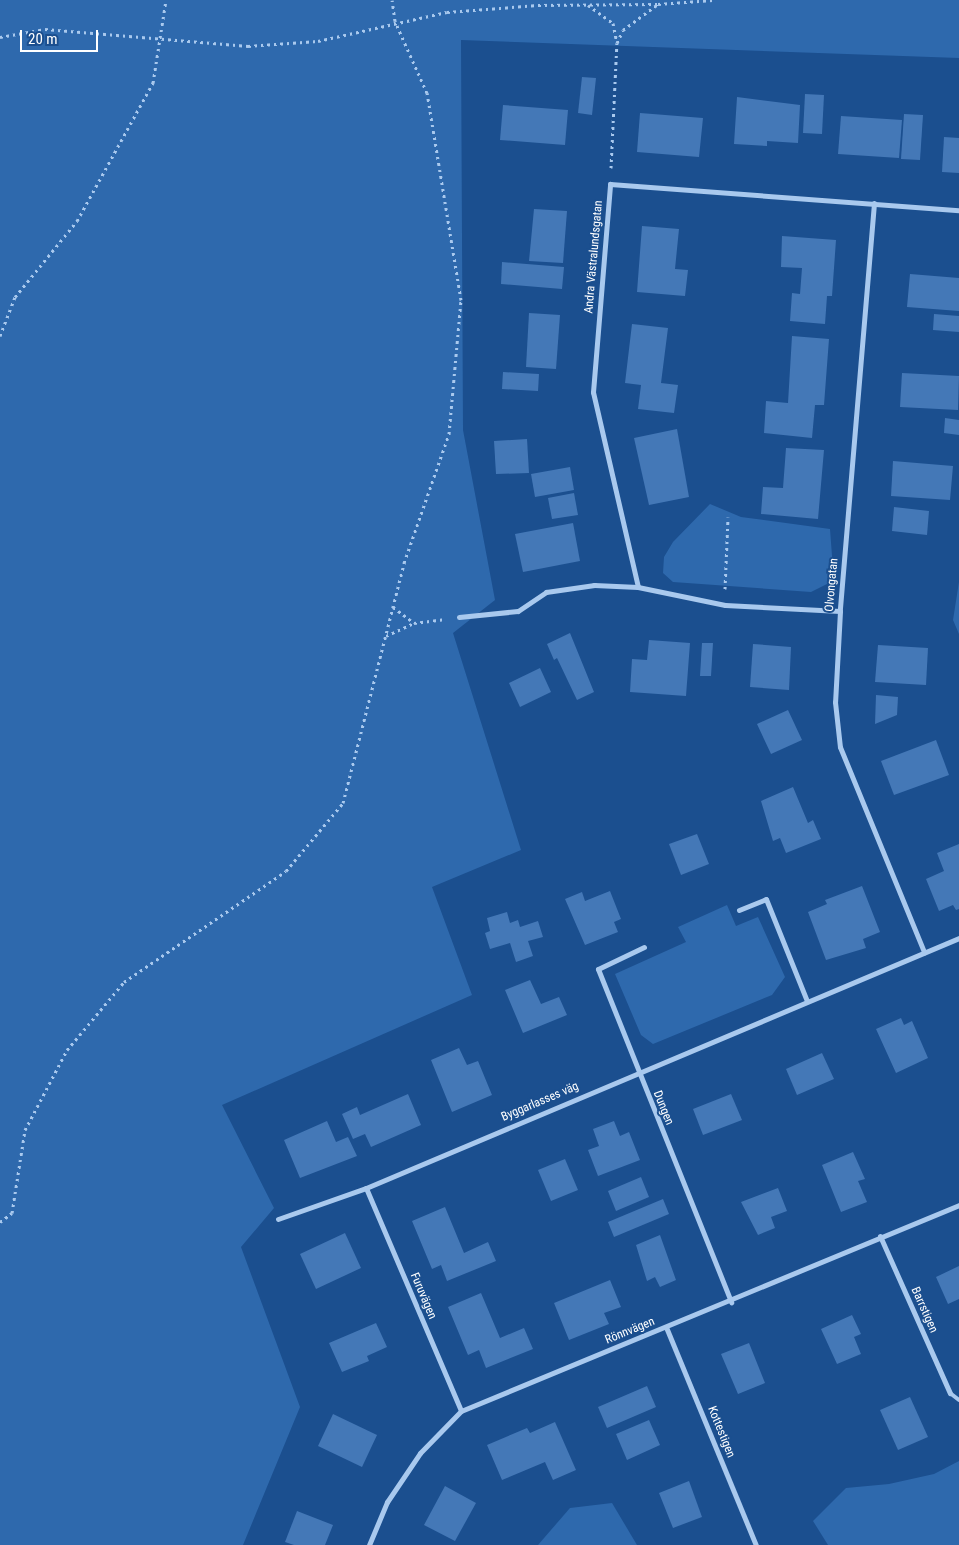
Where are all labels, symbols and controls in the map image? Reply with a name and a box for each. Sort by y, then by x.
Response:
scale bar [22,20,100,52]
text: 20 m [28,30,58,48]
street label: Andra Västralundsgatan [582,200,606,314]
street label: Olvongatan [822,558,842,612]
street label: Byggarlasses väg [499,1079,581,1125]
street label: Dungen [650,1089,676,1127]
street label: Furuvägen [407,1271,439,1321]
street label: Barrstigen [908,1285,940,1335]
street label: Rönnvägen [603,1315,657,1347]
street label: Kottestigen [704,1404,738,1460]

